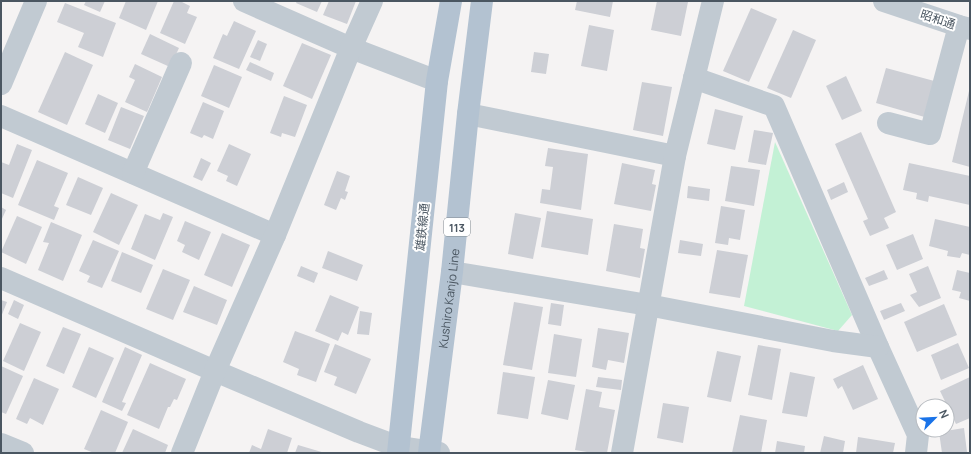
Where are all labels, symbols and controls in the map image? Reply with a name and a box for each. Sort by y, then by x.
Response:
street label: 昭和通 [918,5,958,33]
street label: 雄鉄線通 [411,202,433,252]
road number: 113 [444,218,470,236]
street label: Kushiro Kanjo Line [434,248,463,349]
north arrow [915,398,955,438]
text: N [936,407,953,420]

